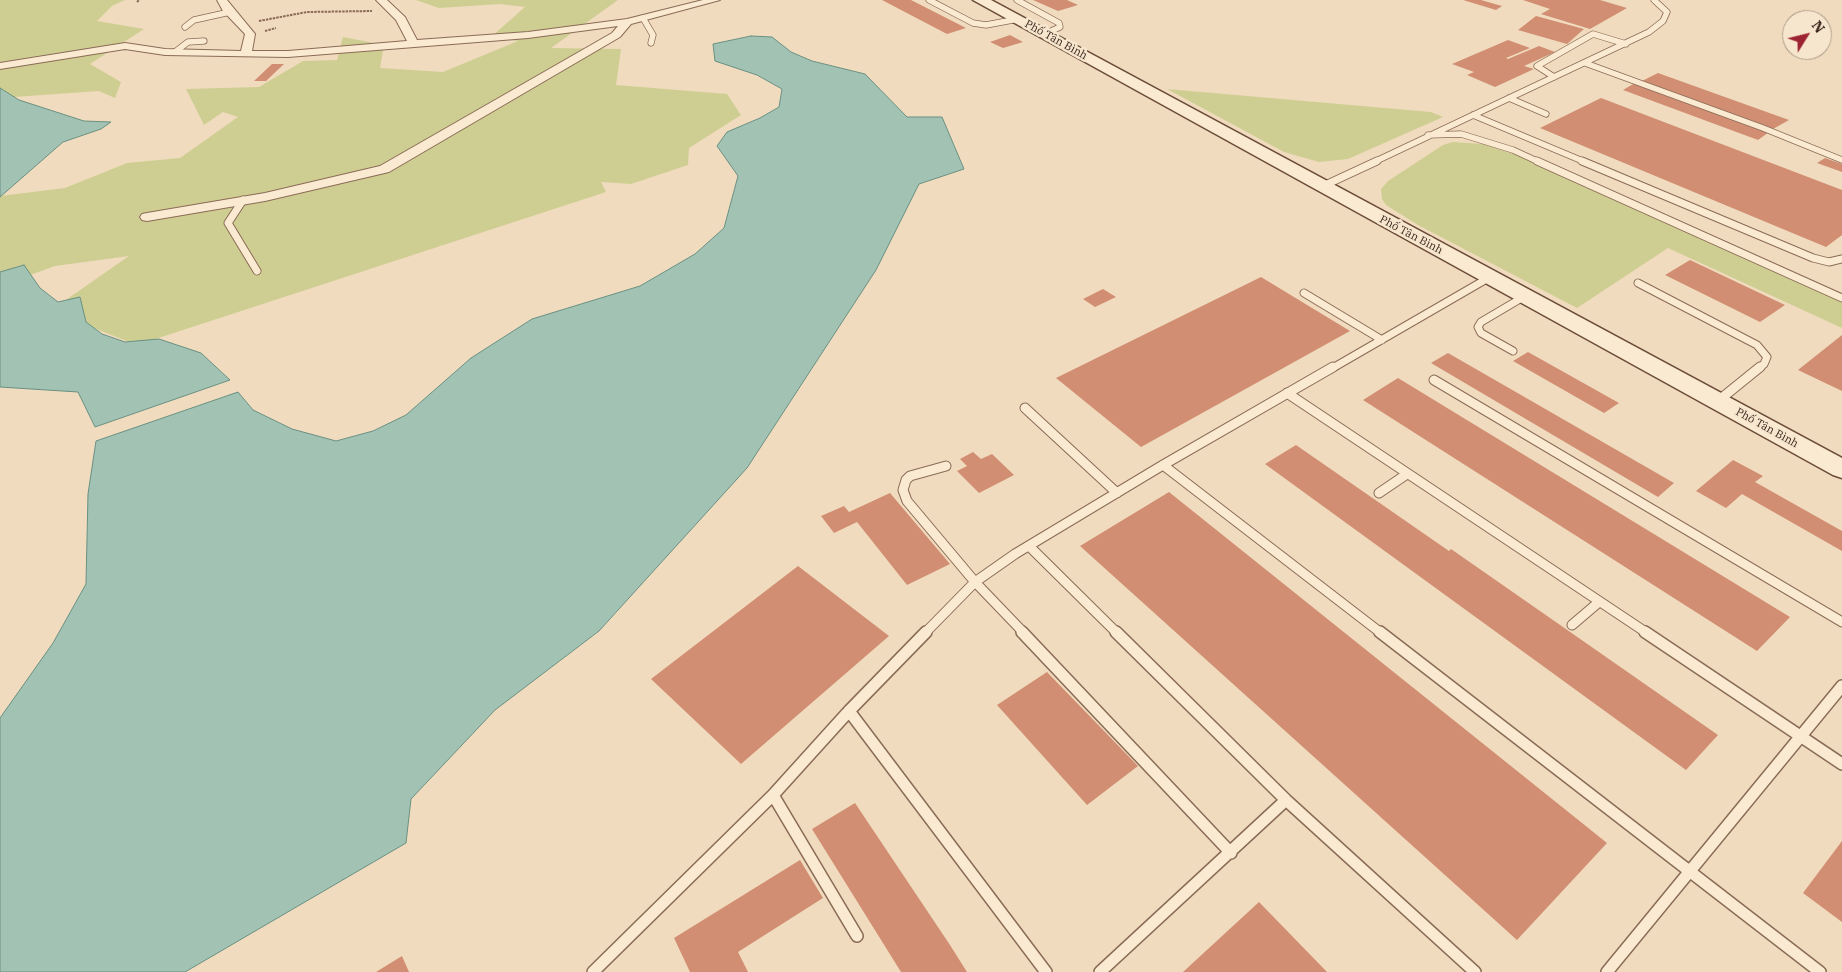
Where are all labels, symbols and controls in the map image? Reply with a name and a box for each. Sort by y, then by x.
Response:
north arrow [1782,10,1832,60]
street label: Phố Tân Bình [1022,17,1090,63]
text: N [1808,17,1829,37]
street label: Phố Tân Bình [1377,213,1445,257]
street label: Phố Tân Bình [1733,405,1801,451]

